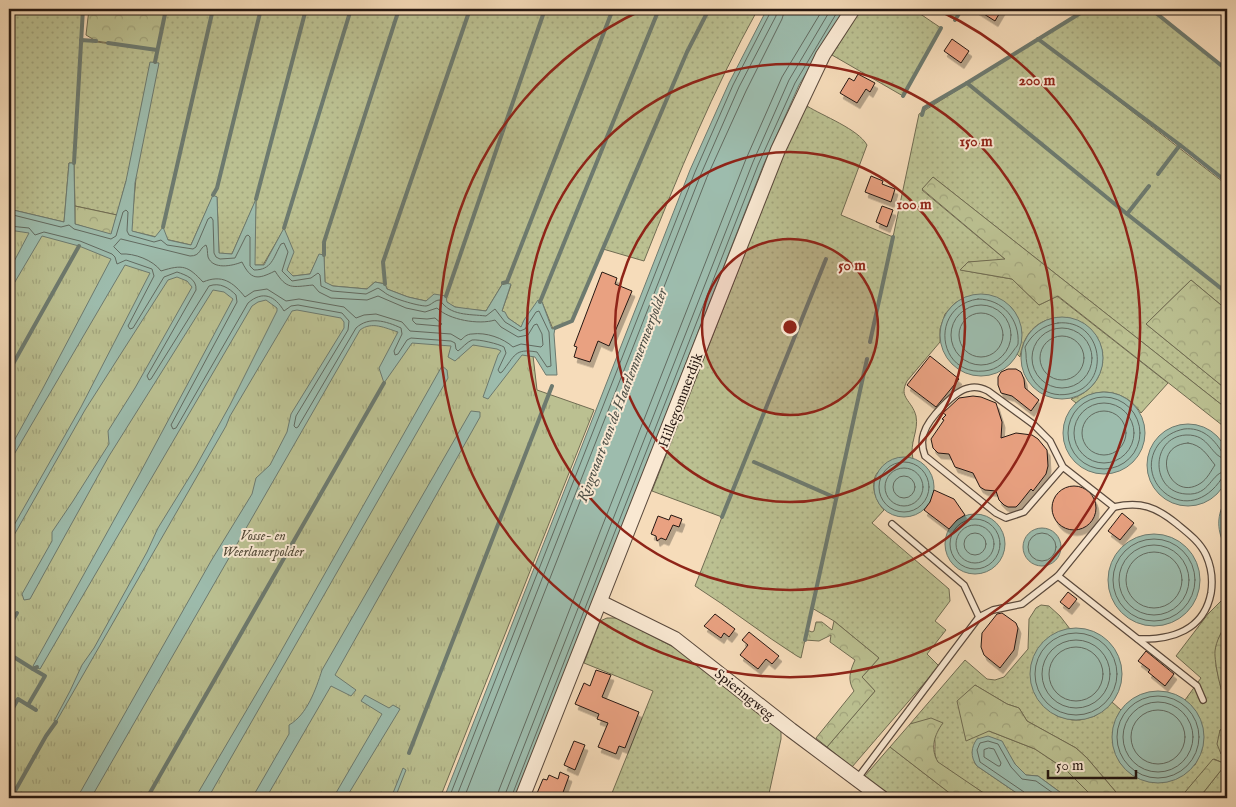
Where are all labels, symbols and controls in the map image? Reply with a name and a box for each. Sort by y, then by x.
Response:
text: 200 m [1019,71,1056,90]
text: 150 m [959,132,993,151]
text: 100 m [896,195,932,214]
text: 50 m [838,256,866,275]
water label: Ringvaart van de Haarlemmermeerpolder [573,285,673,505]
centre of rings [781,318,799,336]
street label: Hillegommerdijk [655,350,707,450]
park label: Vosse- en Weerlanerpolder [222,527,305,561]
street label: Spieringweg [711,665,778,725]
scale bar [1048,747,1136,779]
text: 50 m [1056,756,1084,775]

